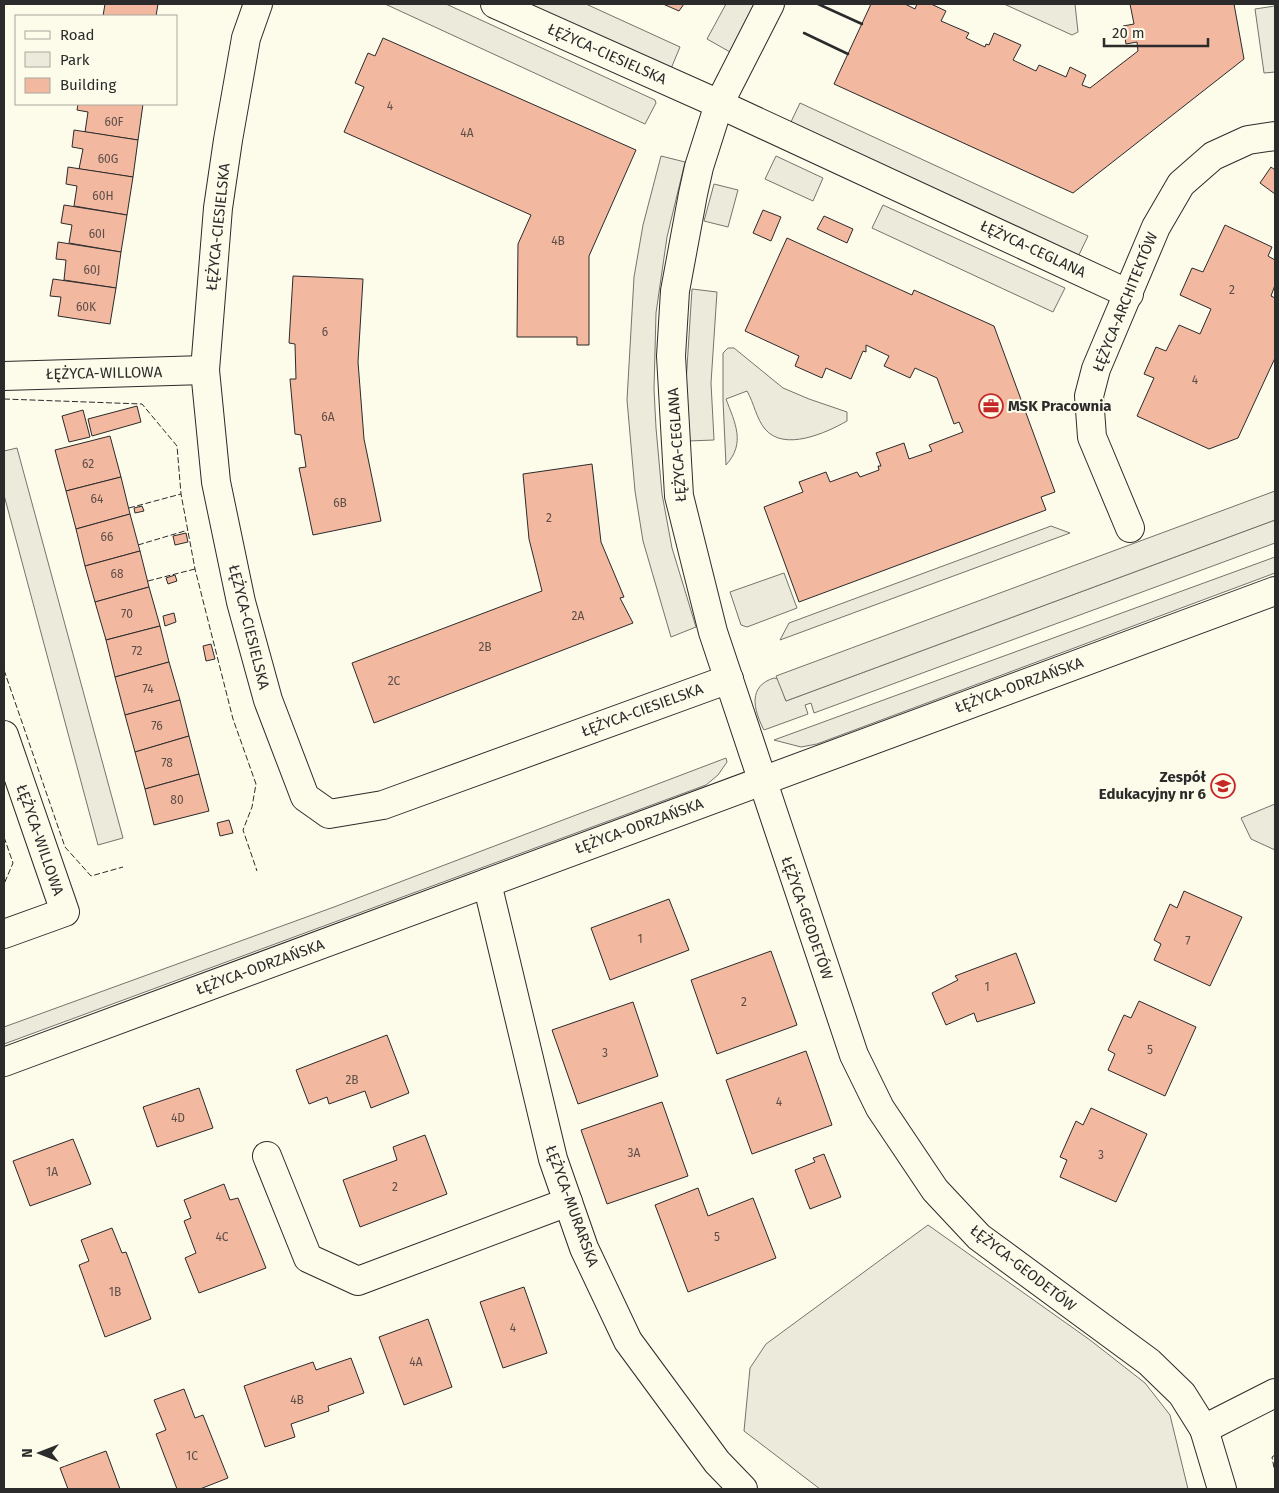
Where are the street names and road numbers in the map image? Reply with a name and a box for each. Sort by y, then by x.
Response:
street label: ŁĘŻYCA-CIESIELSKA [545,20,670,88]
street label: ŁĘŻYCA-CIESIELSKA [202,162,234,292]
street label: ŁĘŻYCA-CEGLANA [977,217,1089,282]
street label: ŁĘŻYCA-ARCHITEKTÓW [1089,229,1162,375]
street label: ŁĘŻYCA-WILLOWA [46,363,163,383]
street label: ŁĘŻYCA-CEGLANA [664,387,690,503]
street label: ŁĘŻYCA-CIESIELSKA [225,563,273,692]
street label: ŁĘŻYCA-ODRZAŃSKA [952,653,1086,717]
street label: ŁĘŻYCA-CIESIELSKA [579,679,706,740]
street label: ŁĘŻYCA-WILLOWA [13,782,68,898]
street label: ŁĘŻYCA-ODRZAŃSKA [572,794,706,858]
street label: ŁĘŻYCA-GEODETÓW [777,854,837,983]
street label: ŁĘŻYCA-ODRZAŃSKA [193,935,327,999]
street label: ŁĘŻYCA-MURARSKA [542,1143,602,1270]
street label: ŁĘŻYCA-GEODETÓW [966,1221,1080,1315]

